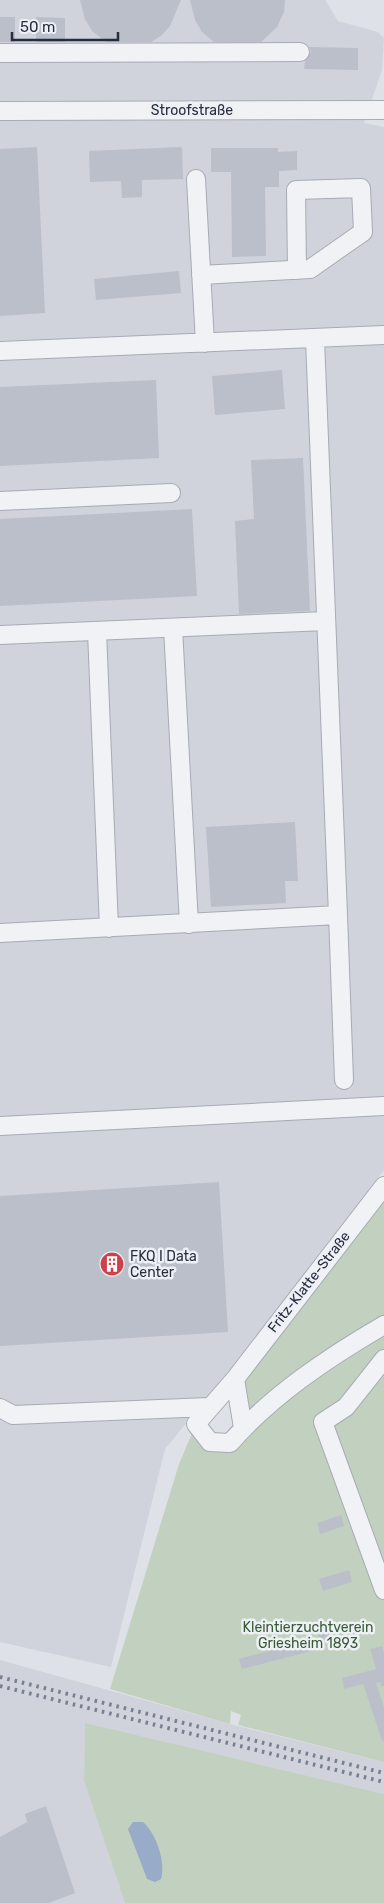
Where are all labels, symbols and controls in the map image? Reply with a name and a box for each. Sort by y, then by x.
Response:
scale bar [12,10,119,42]
text: 50 m [20,18,55,36]
street label: Stroofstraße [151,102,233,119]
street label: Fritz-Klatte-Straße [264,1228,354,1336]
place label: FKQ I Data Center [130,1248,197,1281]
building icon: FKQ I Data Center [99,1251,125,1277]
park label: Kleintierzuchtverein Griesheim 1893 [243,1619,373,1652]

